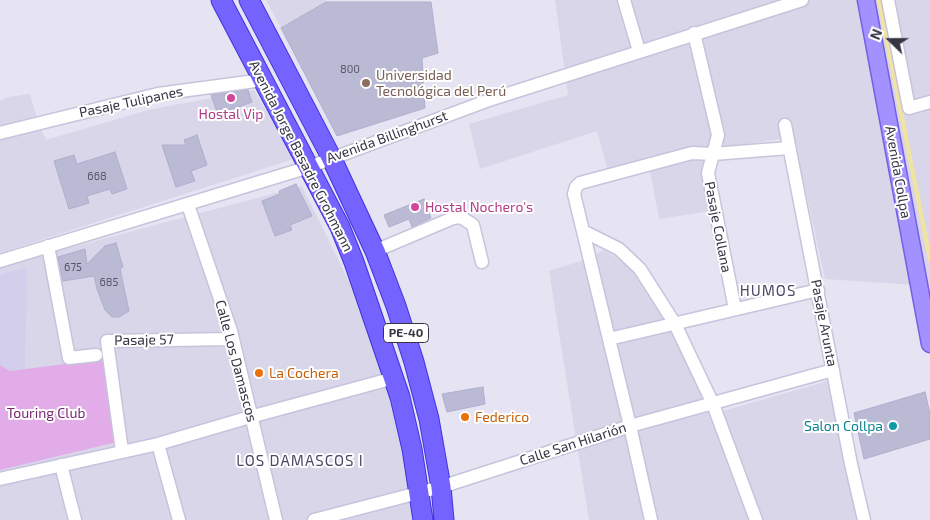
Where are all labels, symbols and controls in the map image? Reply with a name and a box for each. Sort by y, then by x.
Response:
north arrow [865,15,915,65]
text: N [866,26,885,42]
street label: Avenida Jorge Basadre Grohmann [245,58,357,254]
house number: 800 [340,62,360,76]
place label: Universidad Tecnológica del Perú [376,67,506,100]
marker: Universidad Tecnológica del Perú [360,77,372,89]
street label: Pasaje Tulipanes [77,83,185,121]
marker: Hostal Vip [225,92,237,104]
place label: Hostal Vip [199,106,263,122]
street label: Avenida Billinghurst [324,107,450,167]
street label: Avenida Collpa [882,124,914,220]
house number: 668 [87,169,107,183]
street label: Pasaje Collana [701,180,735,274]
place label: Hostal Nochero's [425,199,533,215]
marker: Hostal Nochero's [409,201,421,213]
house number: 675 [64,260,82,274]
house number: 685 [100,275,118,289]
street label: Pasaje Arunta [807,278,841,368]
district label: HUMOS [739,282,797,300]
street label: Calle Los Damascos [212,298,260,424]
road number: PE-40 [384,323,428,342]
street label: Pasaje 57 [114,331,174,349]
place label: La Cochera [269,365,339,381]
marker: La Cochera [253,367,265,379]
park label: Touring Club [7,405,85,421]
place label: Federico [475,409,529,425]
marker: Federico [459,411,471,423]
place label: Salon Collpa [804,418,883,434]
street label: Calle San Hilarión [517,419,629,469]
marker: Salon Collpa [887,420,899,432]
district label: LOS DAMASCOS I [235,452,365,470]

